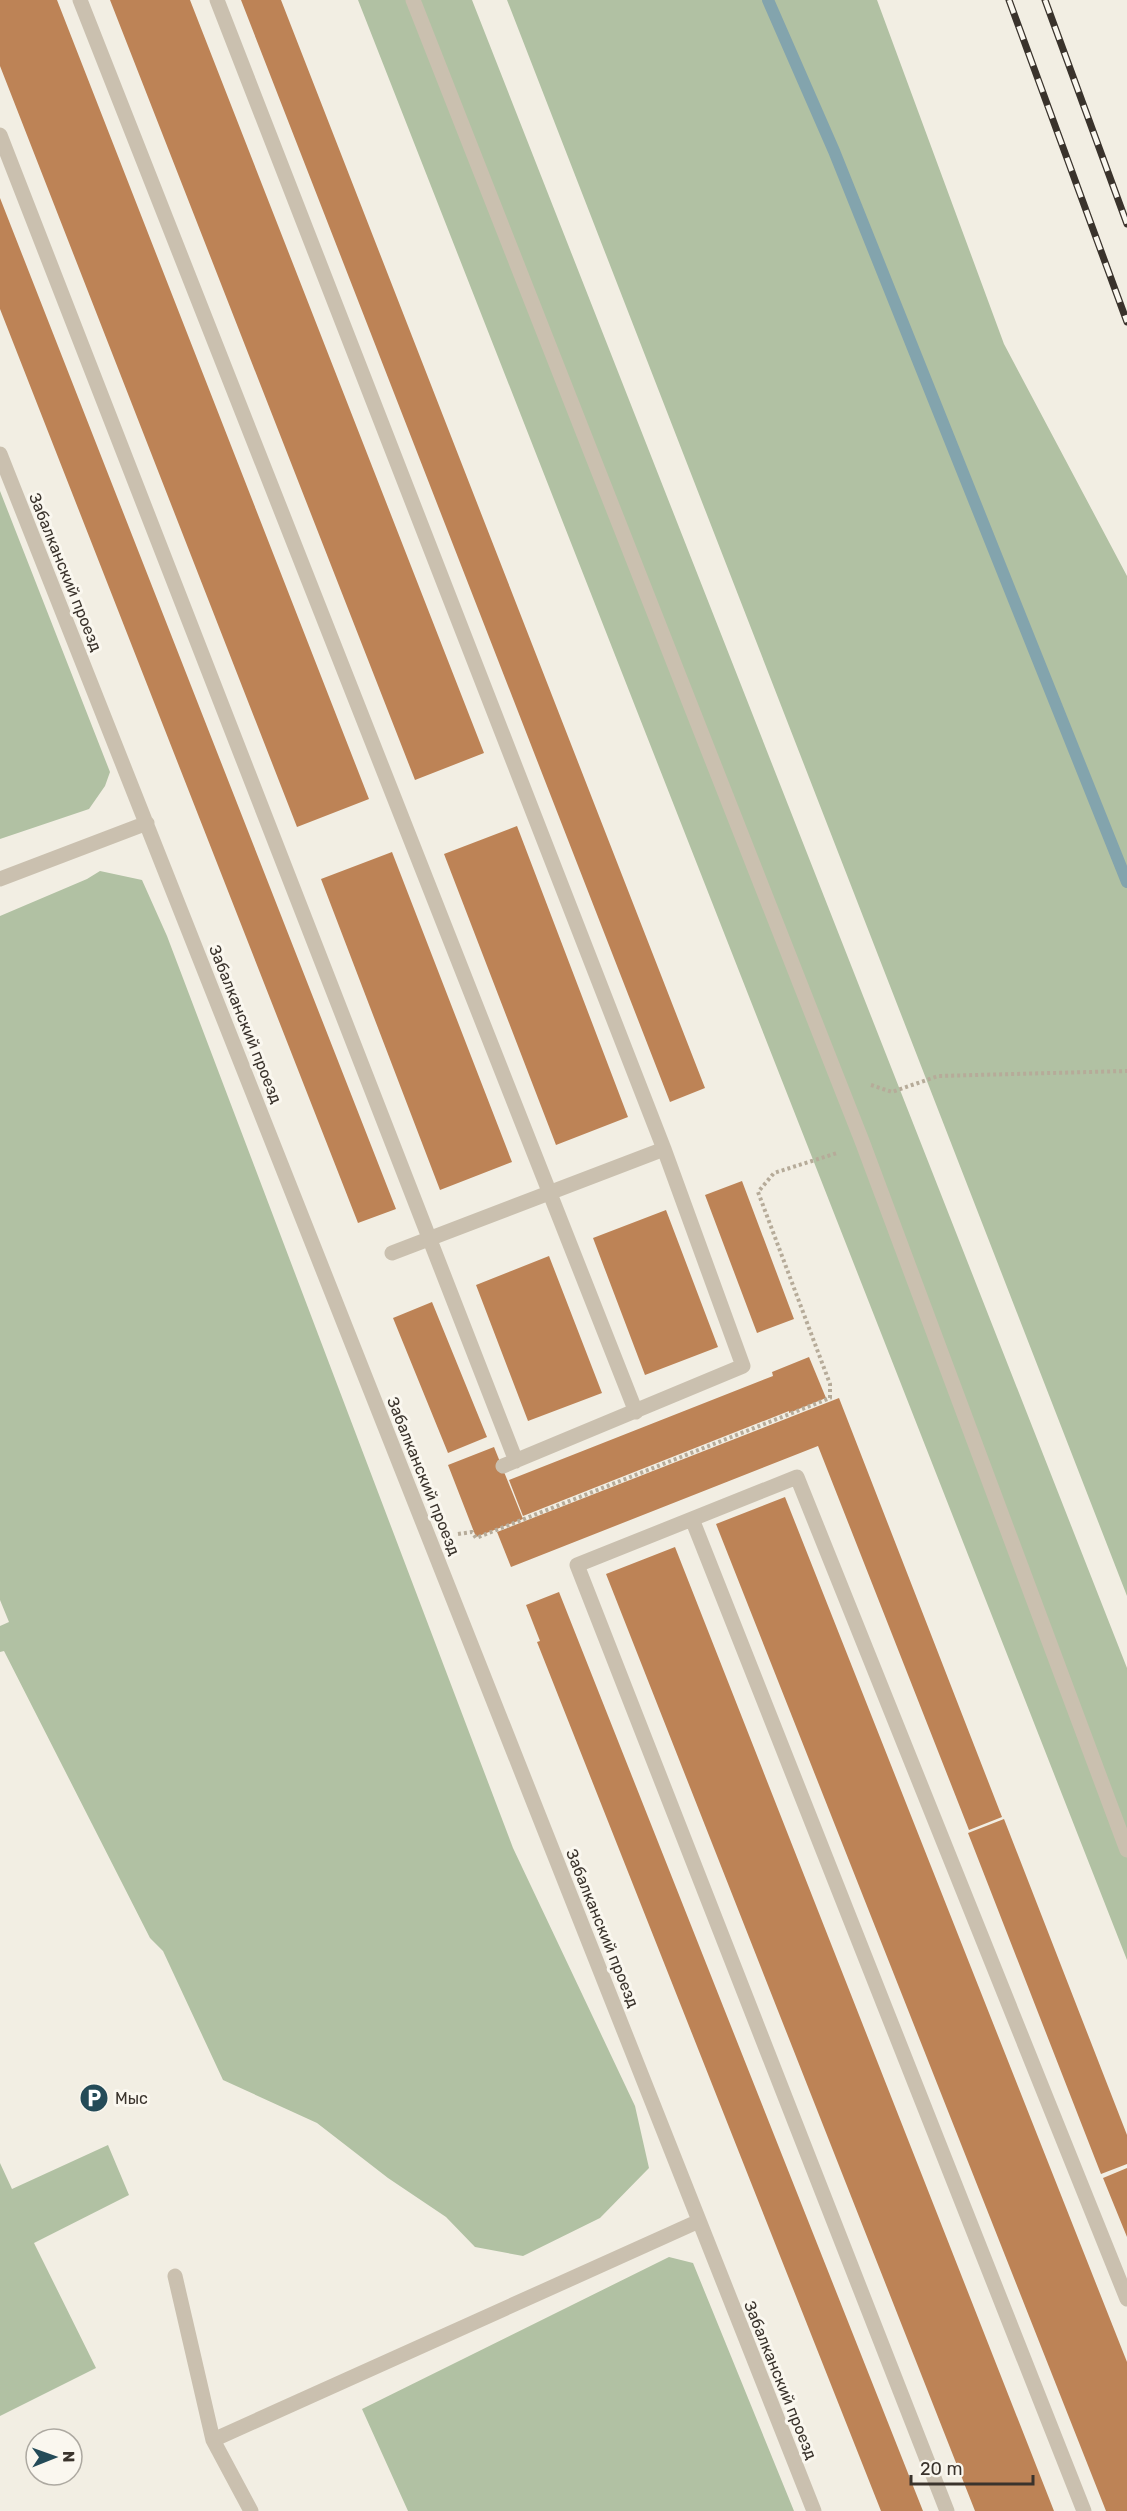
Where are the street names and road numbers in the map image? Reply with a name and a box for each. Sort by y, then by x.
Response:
street label: Забалканский проезд [25,490,106,655]
street label: Забалканский проезд [205,942,286,1107]
street label: Забалканский проезд [383,1394,464,1559]
street label: Забалканский проезд [562,1846,643,2011]
street label: Забалканский проезд [740,2298,821,2463]

